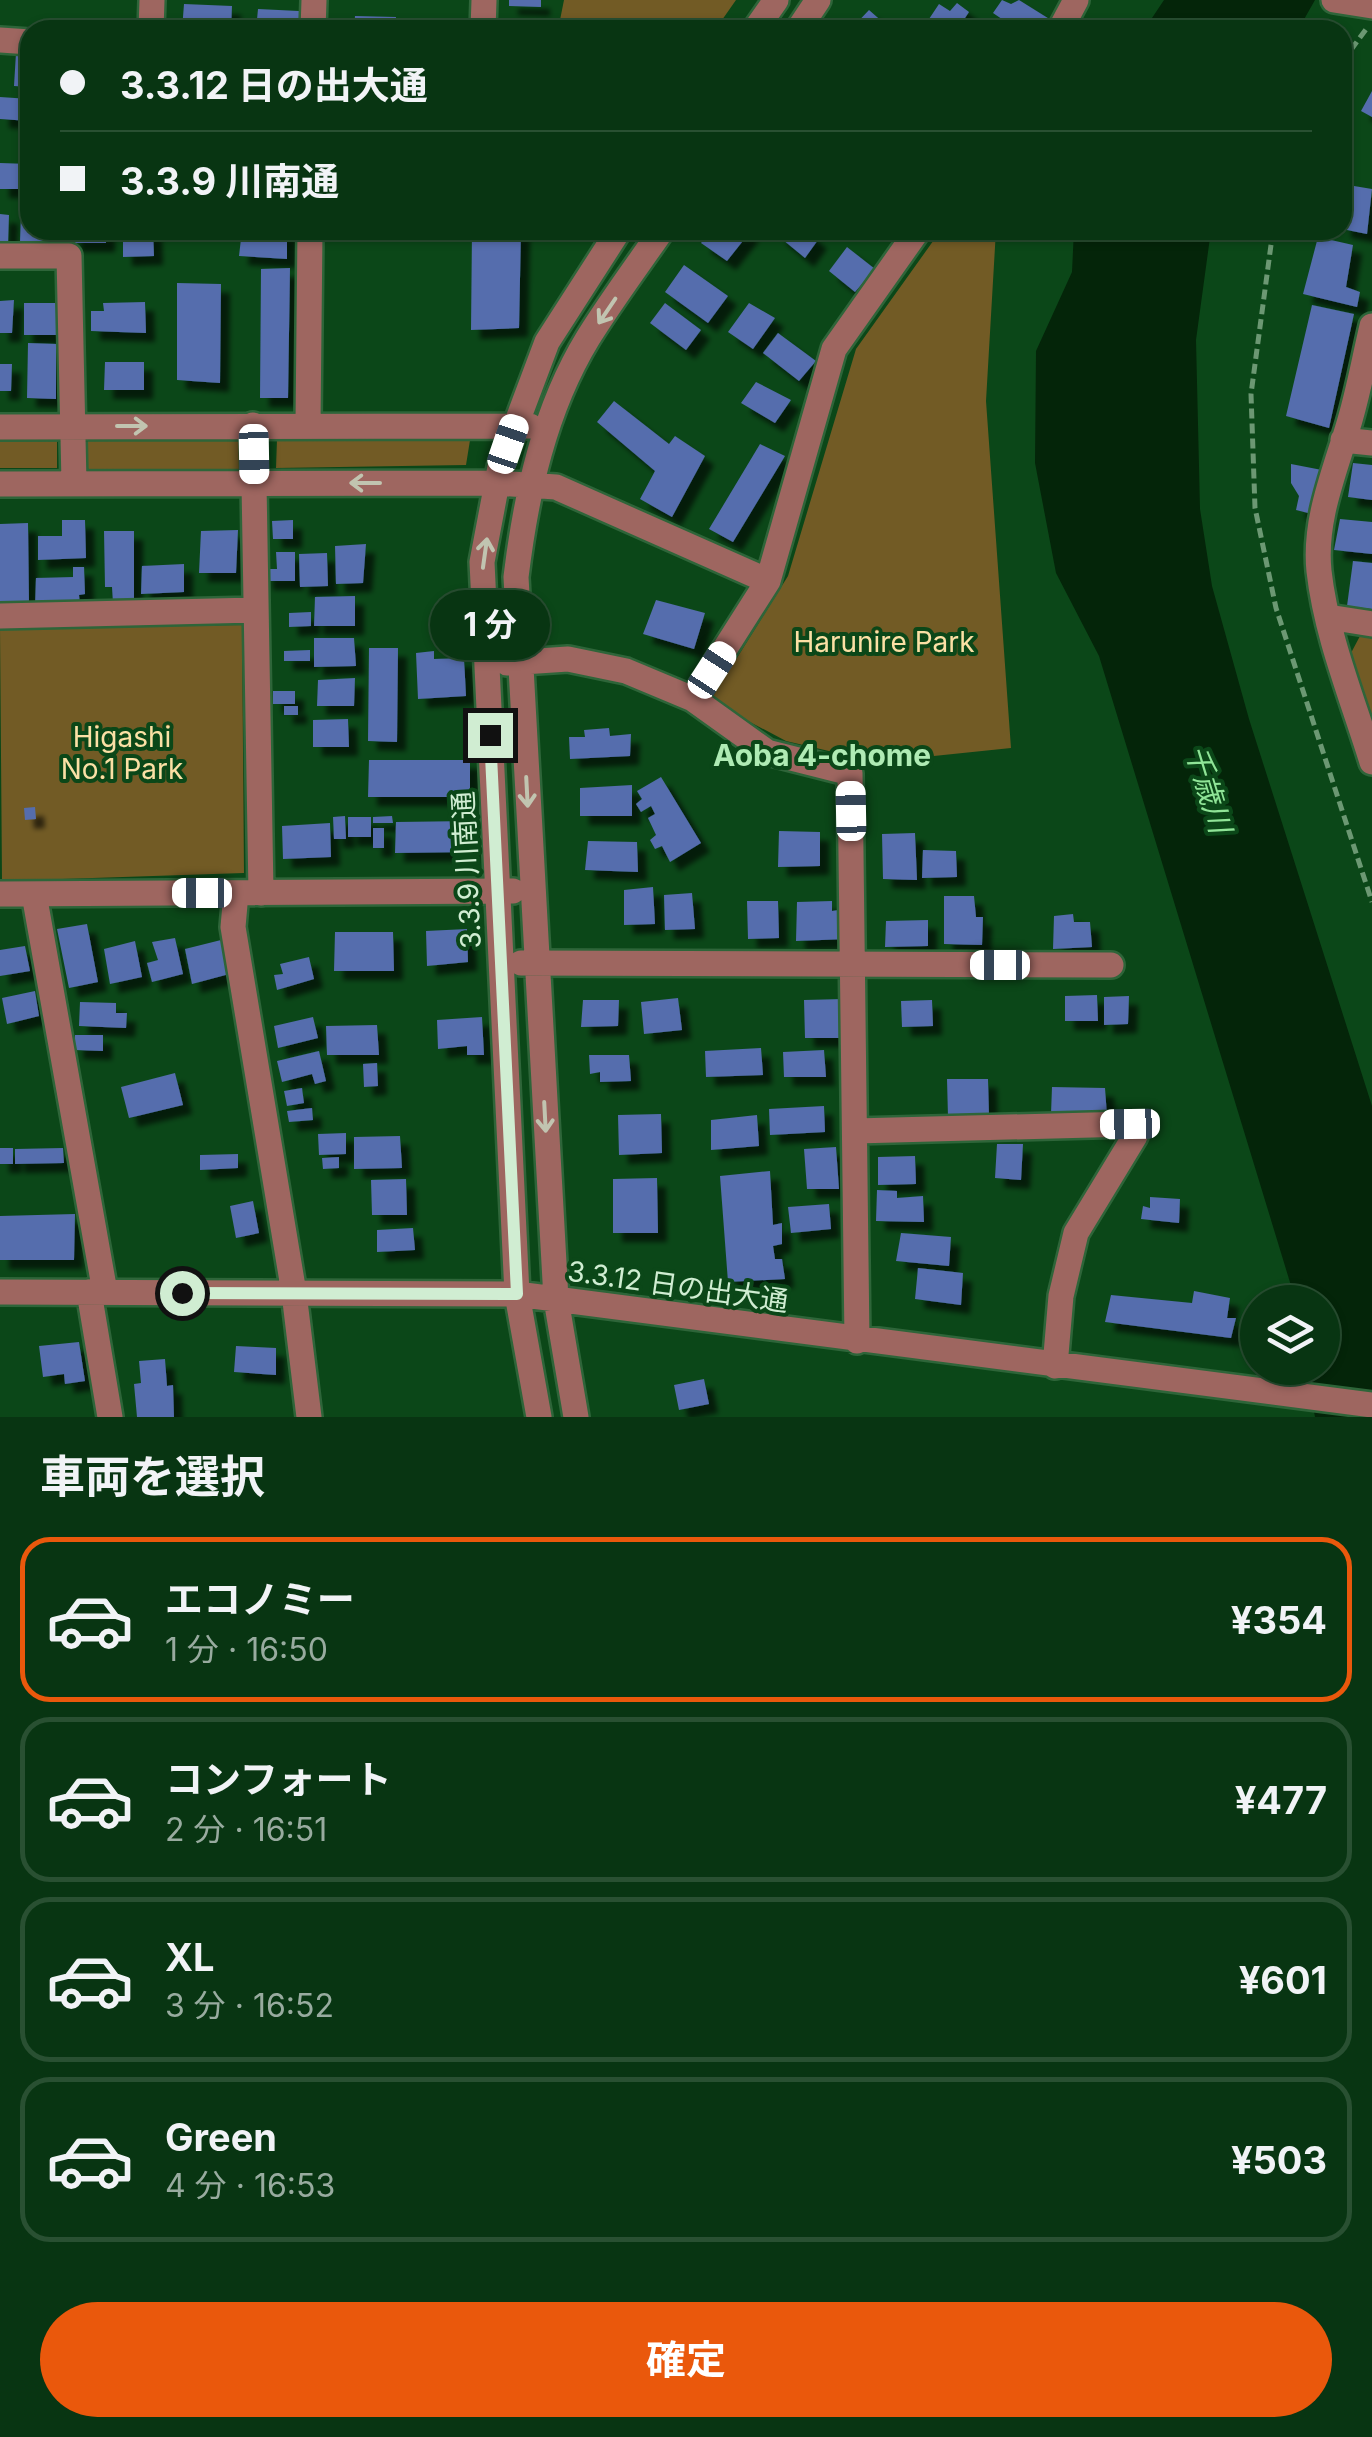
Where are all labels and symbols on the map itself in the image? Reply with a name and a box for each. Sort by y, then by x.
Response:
one-way arrow [597,296,618,324]
car [484,411,532,477]
one-way arrow [116,416,148,435]
car [238,424,270,484]
one-way arrow [349,474,382,492]
one-way arrow [476,537,495,569]
callout: 1 分 [430,590,550,660]
park label: Harunire Park [793,625,975,659]
car [683,637,741,703]
route end [468,713,513,758]
park label: Higashi No.1 Park [61,720,183,786]
district label: Aoba 4-chome [713,737,931,773]
water label: 千歳川 [1179,740,1240,840]
one-way arrow [518,776,537,808]
car [835,781,867,841]
street label: 3.3.9 川南通 [446,790,488,950]
car [172,878,232,908]
car [970,950,1030,980]
one-way arrow [536,1100,555,1132]
car [1100,1108,1160,1140]
street label: 3.3.12 日の出大通 [565,1254,791,1318]
route start [160,1271,205,1316]

